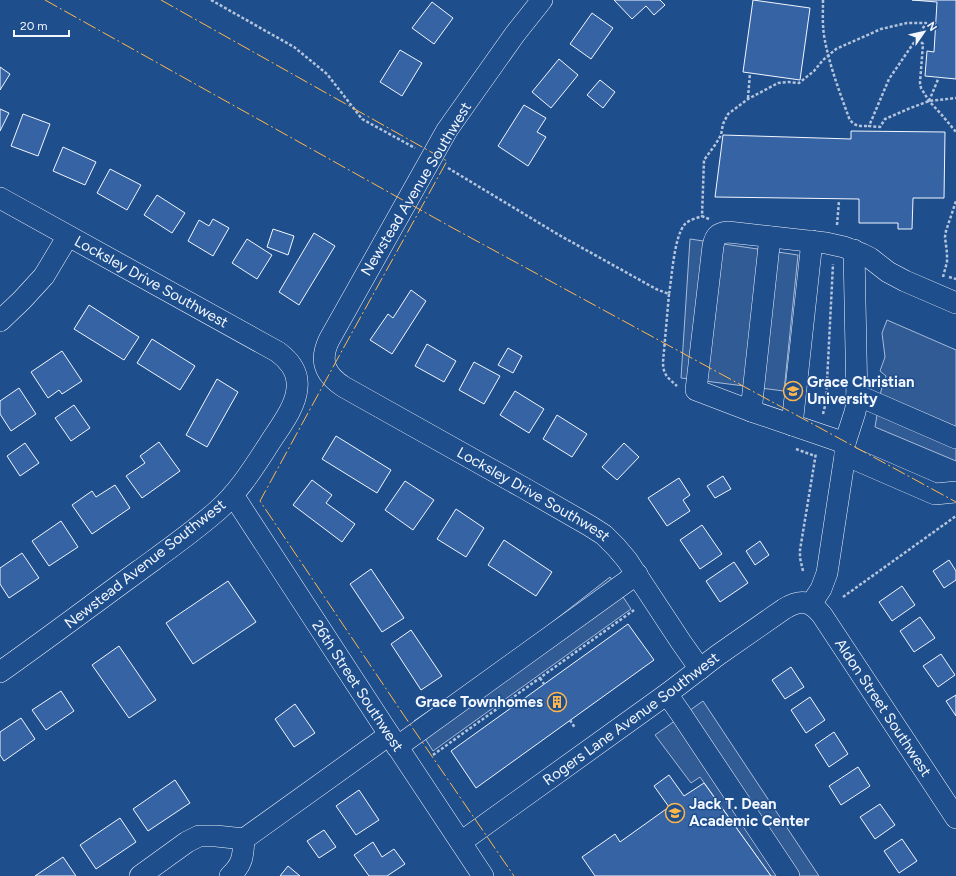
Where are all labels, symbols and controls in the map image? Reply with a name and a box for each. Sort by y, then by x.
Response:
scale bar [14,12,69,38]
north arrow [904,12,944,52]
text: 20 m [20,19,48,33]
text: N [924,20,940,34]
street label: Newstead Avenue Southwest [357,99,475,279]
street label: Locksley Drive Southwest [71,232,232,332]
place label: Grace Christian University [807,373,914,408]
school or university icon: Grace Christian University [782,380,804,402]
street label: Locksley Drive Southwest [454,443,614,545]
street label: Newstead Avenue Southwest [61,495,229,632]
street label: 26th Street Southwest [308,617,407,755]
street label: Aldon Street Southwest [831,635,935,780]
street label: Rogers Lane Avenue Southwest [539,648,723,789]
building icon: Grace Townhomes [546,691,568,713]
place label: Grace Townhomes [415,693,543,711]
place label: Jack T. Dean Academic Center [689,795,810,830]
school or university icon: Jack T. Dean Academic Center [664,802,686,824]

